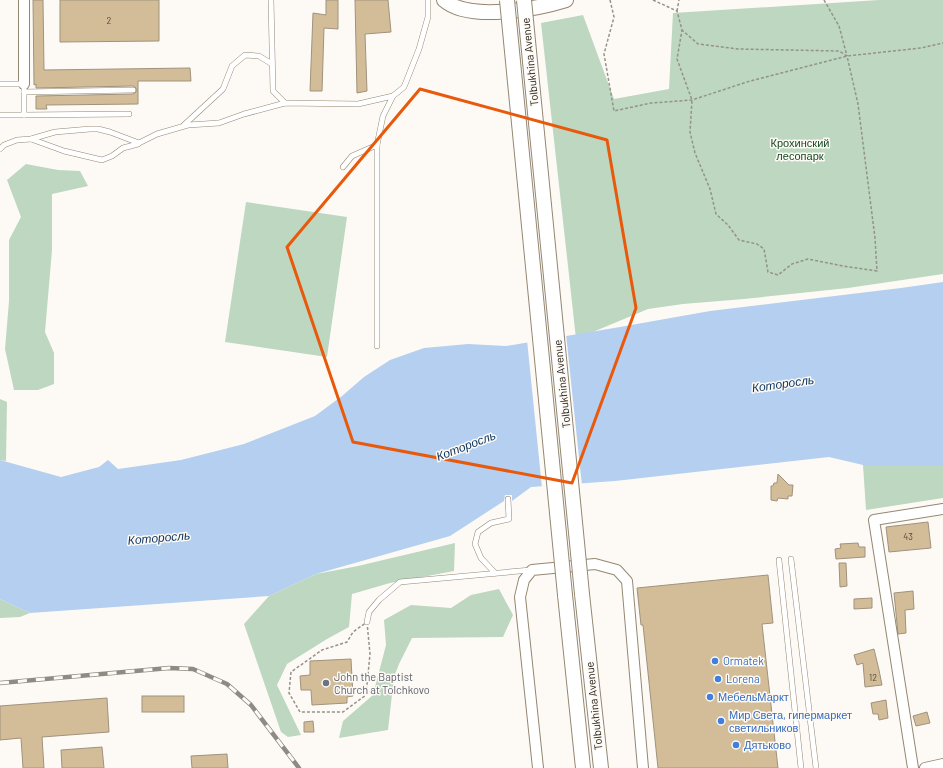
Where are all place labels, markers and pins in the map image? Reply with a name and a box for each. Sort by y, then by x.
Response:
place label: Ormatek [723,654,764,667]
marker: Ormatek [710,656,720,666]
place label: John the Baptist Church at Tolchkovo [334,670,430,696]
place label: Lorena [726,672,760,685]
marker: Lorena [713,674,723,684]
marker: John the Baptist Church at Tolchkovo [321,678,331,688]
place label: МебельМаркт [718,690,789,703]
marker: МебельМаркт [705,692,715,702]
place label: Мир Света, гипермаркет светильников [729,708,852,734]
marker: Мир Света, гипермаркет светильников [716,716,726,726]
place label: Дятьково [744,738,791,751]
marker: Дятьково [731,740,741,750]

